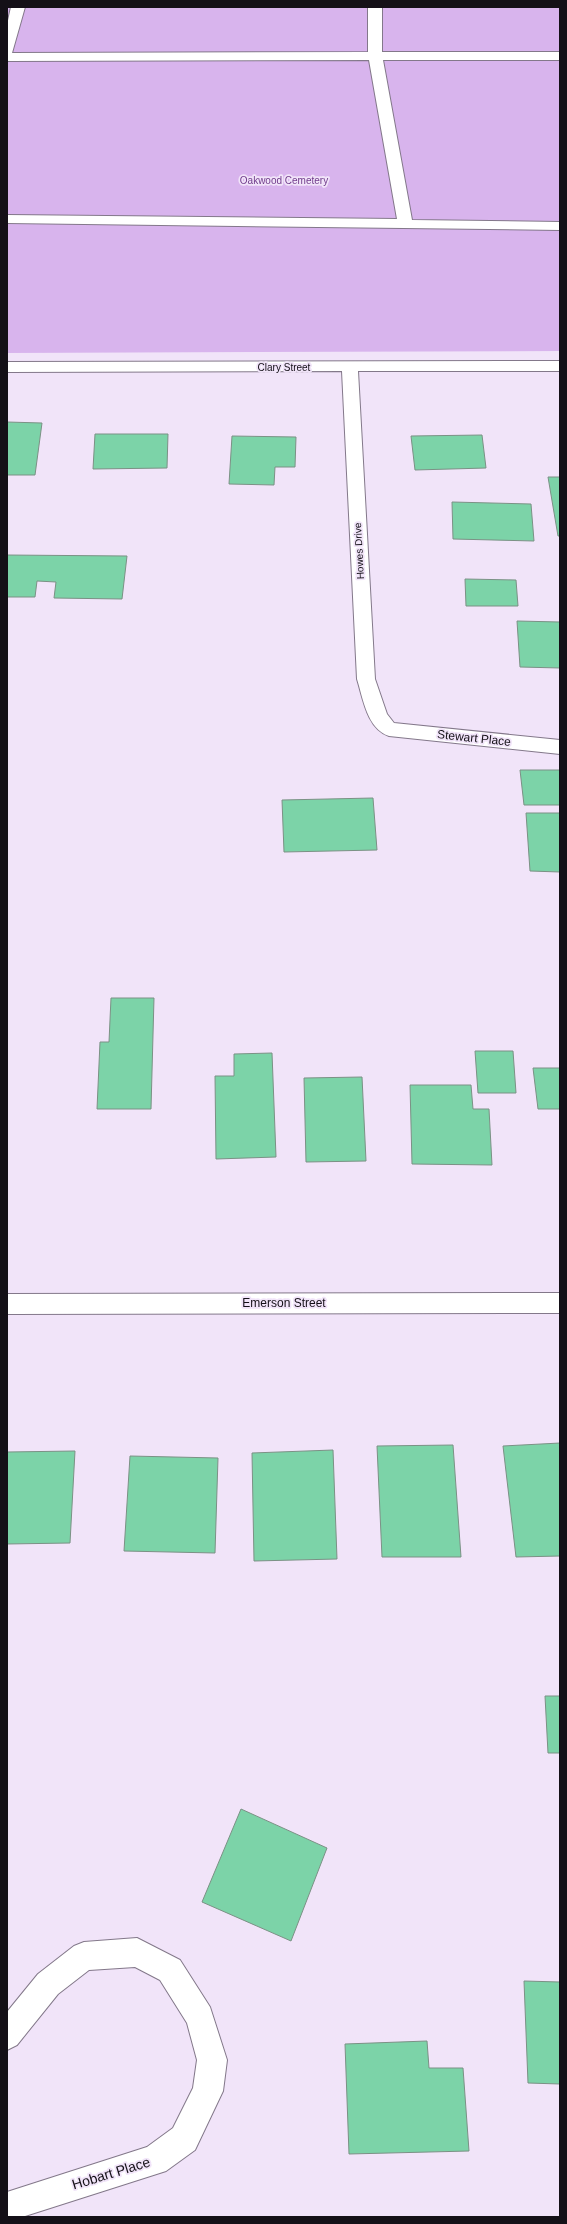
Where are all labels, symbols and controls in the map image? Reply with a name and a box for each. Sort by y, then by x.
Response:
park label: Oakwood Cemetery [240,175,328,186]
street label: Clary Street [258,362,311,373]
street label: Howes Drive [352,522,366,580]
street label: Stewart Place [436,727,512,749]
street label: Emerson Street [242,1296,326,1310]
street label: Hobart Place [70,2153,152,2192]

